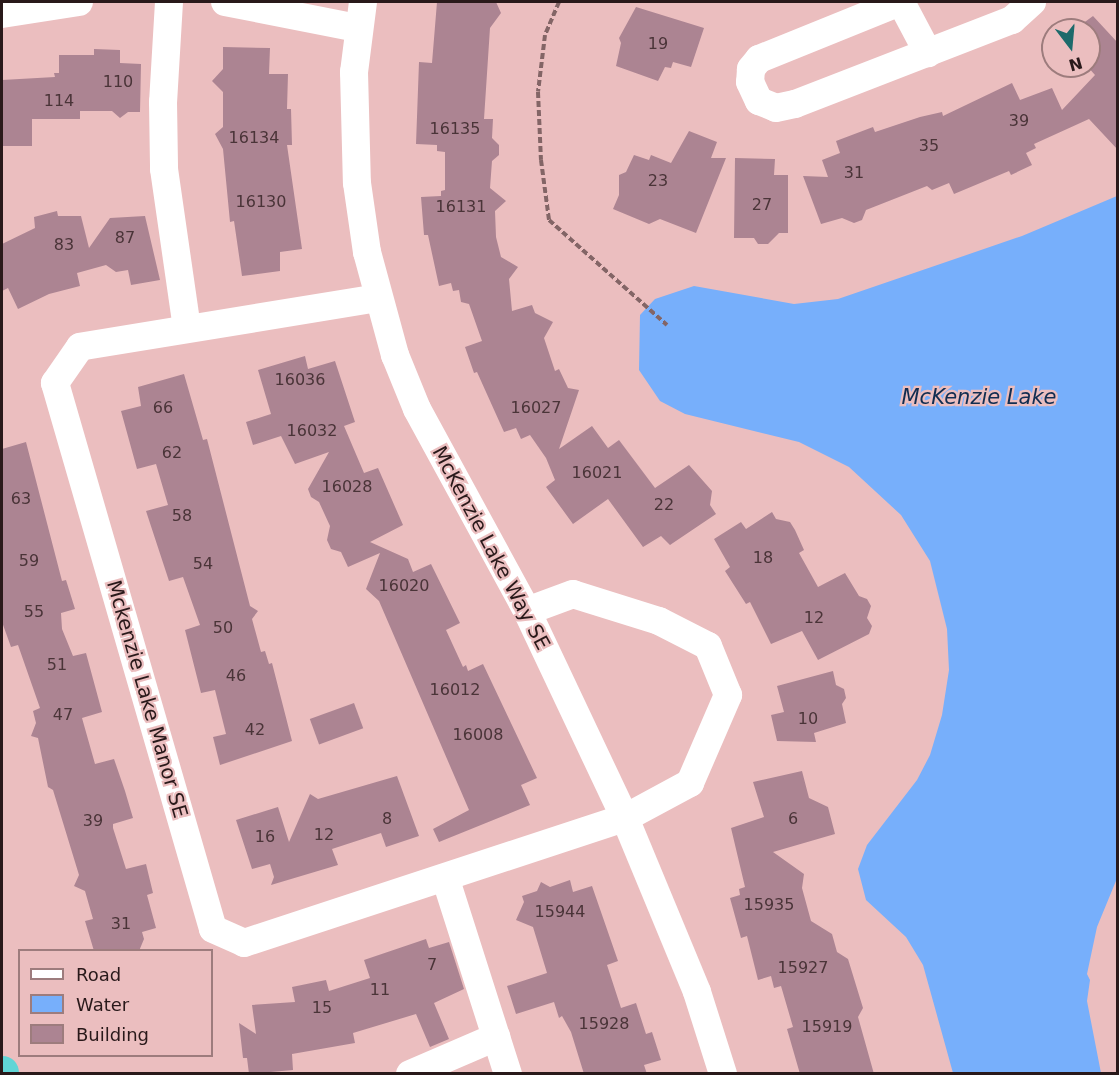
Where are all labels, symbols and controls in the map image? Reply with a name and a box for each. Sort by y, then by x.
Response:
north arrow [1041,18,1101,78]
house number: 19 [648,34,668,54]
text: N [1067,53,1085,75]
house number: 110 [103,72,133,92]
house number: 114 [44,91,74,111]
house number: 39 [1009,111,1029,131]
house number: 16135 [430,119,480,139]
house number: 16134 [229,128,279,148]
house number: 35 [919,136,939,156]
house number: 31 [844,163,864,183]
house number: 23 [648,171,668,191]
house number: 16130 [236,192,286,212]
house number: 27 [752,195,772,215]
house number: 16131 [436,197,486,217]
house number: 87 [115,228,135,248]
house number: 83 [54,235,74,255]
house number: 16036 [275,370,325,390]
water label: McKenzie Lake [901,384,1057,410]
house number: 66 [153,398,173,418]
house number: 16027 [511,398,561,418]
house number: 16032 [287,421,337,441]
street label: McKenzie Lake Way SE [427,442,555,654]
house number: 62 [162,443,182,463]
house number: 16021 [572,463,622,483]
house number: 16028 [322,477,372,497]
house number: 63 [11,489,31,509]
house number: 22 [654,495,674,515]
house number: 58 [172,506,192,526]
house number: 18 [753,548,773,568]
house number: 59 [19,551,39,571]
house number: 54 [193,554,213,574]
house number: 16020 [379,576,429,596]
street label: Mckenzie Lake Manor SE [102,577,192,821]
house number: 55 [24,602,44,622]
house number: 12 [804,608,824,628]
house number: 50 [213,618,233,638]
house number: 51 [47,655,67,675]
house number: 46 [226,666,246,686]
house number: 16012 [430,680,480,700]
house number: 47 [53,705,73,725]
house number: 10 [798,709,818,729]
house number: 42 [245,720,265,740]
house number: 16008 [453,725,503,745]
house number: 8 [382,809,392,829]
house number: 6 [788,809,798,829]
house number: 39 [83,811,103,831]
house number: 12 [314,825,334,845]
house number: 16 [255,827,275,847]
house number: 15935 [744,895,794,915]
house number: 15944 [535,902,585,922]
house number: 31 [111,914,131,934]
legend [18,949,213,1057]
house number: 7 [427,955,437,975]
house number: 15927 [778,958,828,978]
text: Road [76,964,121,985]
house number: 11 [370,980,390,1000]
text: Water [76,994,129,1015]
house number: 15 [312,998,332,1018]
house number: 15928 [579,1014,629,1034]
house number: 15919 [802,1017,852,1037]
text: Building [76,1024,149,1045]

